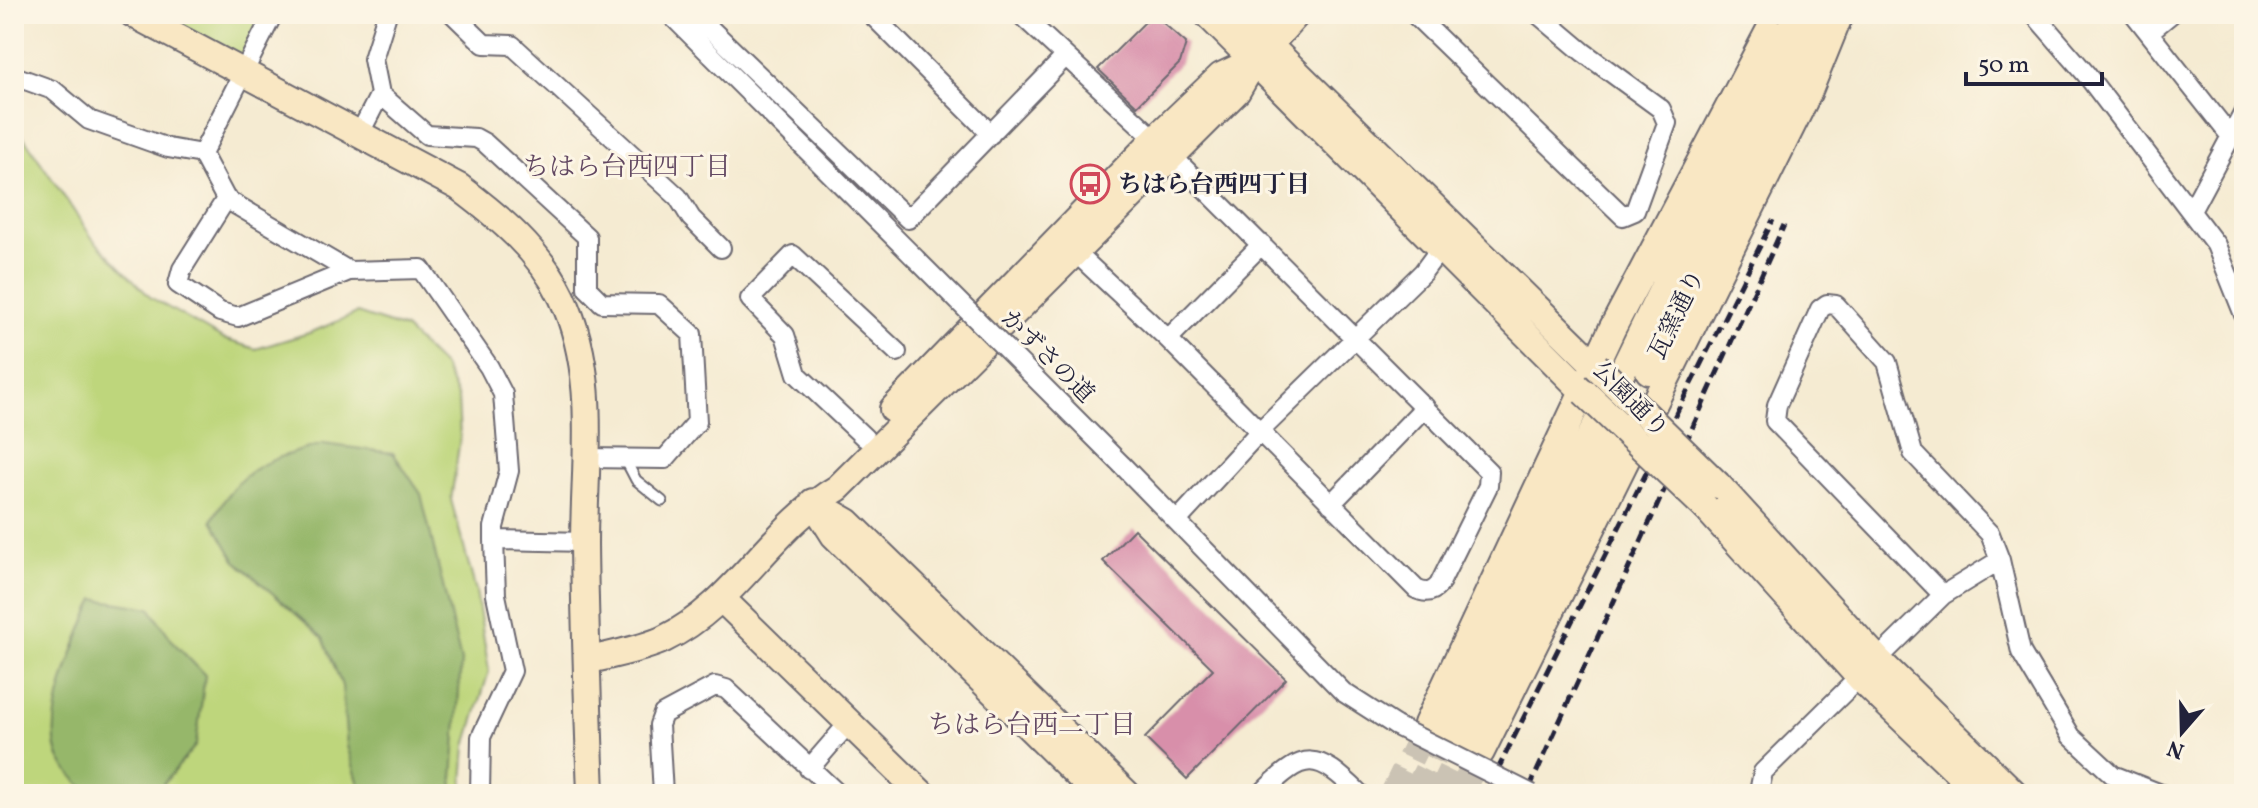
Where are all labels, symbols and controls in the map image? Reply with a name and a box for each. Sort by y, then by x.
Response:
scale bar [1966,36,2102,86]
text: 50 m [1978,49,2030,83]
district label: ちはら台西四丁目 [523,150,731,186]
bus stop icon: ちはら台西四丁目 [1069,163,1111,205]
place label: ちはら台西四丁目 [1118,169,1310,203]
street label: 瓦窯通り [1641,264,1714,365]
street label: かずさの道 [992,303,1101,412]
street label: 公園通り [1584,354,1676,446]
north arrow [2142,692,2222,772]
district label: ちはら台西二丁目 [928,708,1136,744]
text: N [2163,731,2189,766]

